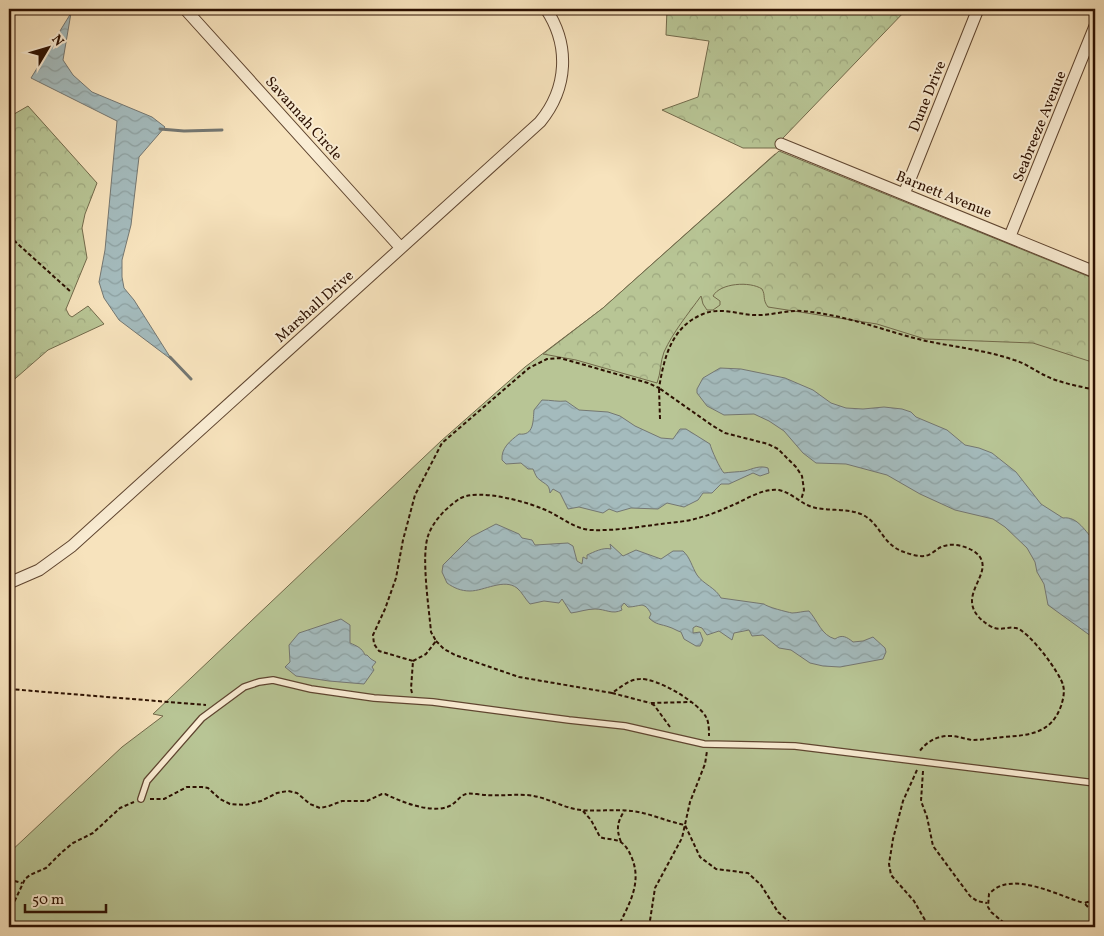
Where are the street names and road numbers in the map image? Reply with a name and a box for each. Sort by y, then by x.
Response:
street label: Dune Drive [905,58,952,135]
street label: Seabreeze Avenue [1009,68,1072,185]
street label: Savannah Circle [259,72,346,166]
street label: Barnett Avenue [892,167,994,224]
street label: Marshall Drive [271,266,359,348]

